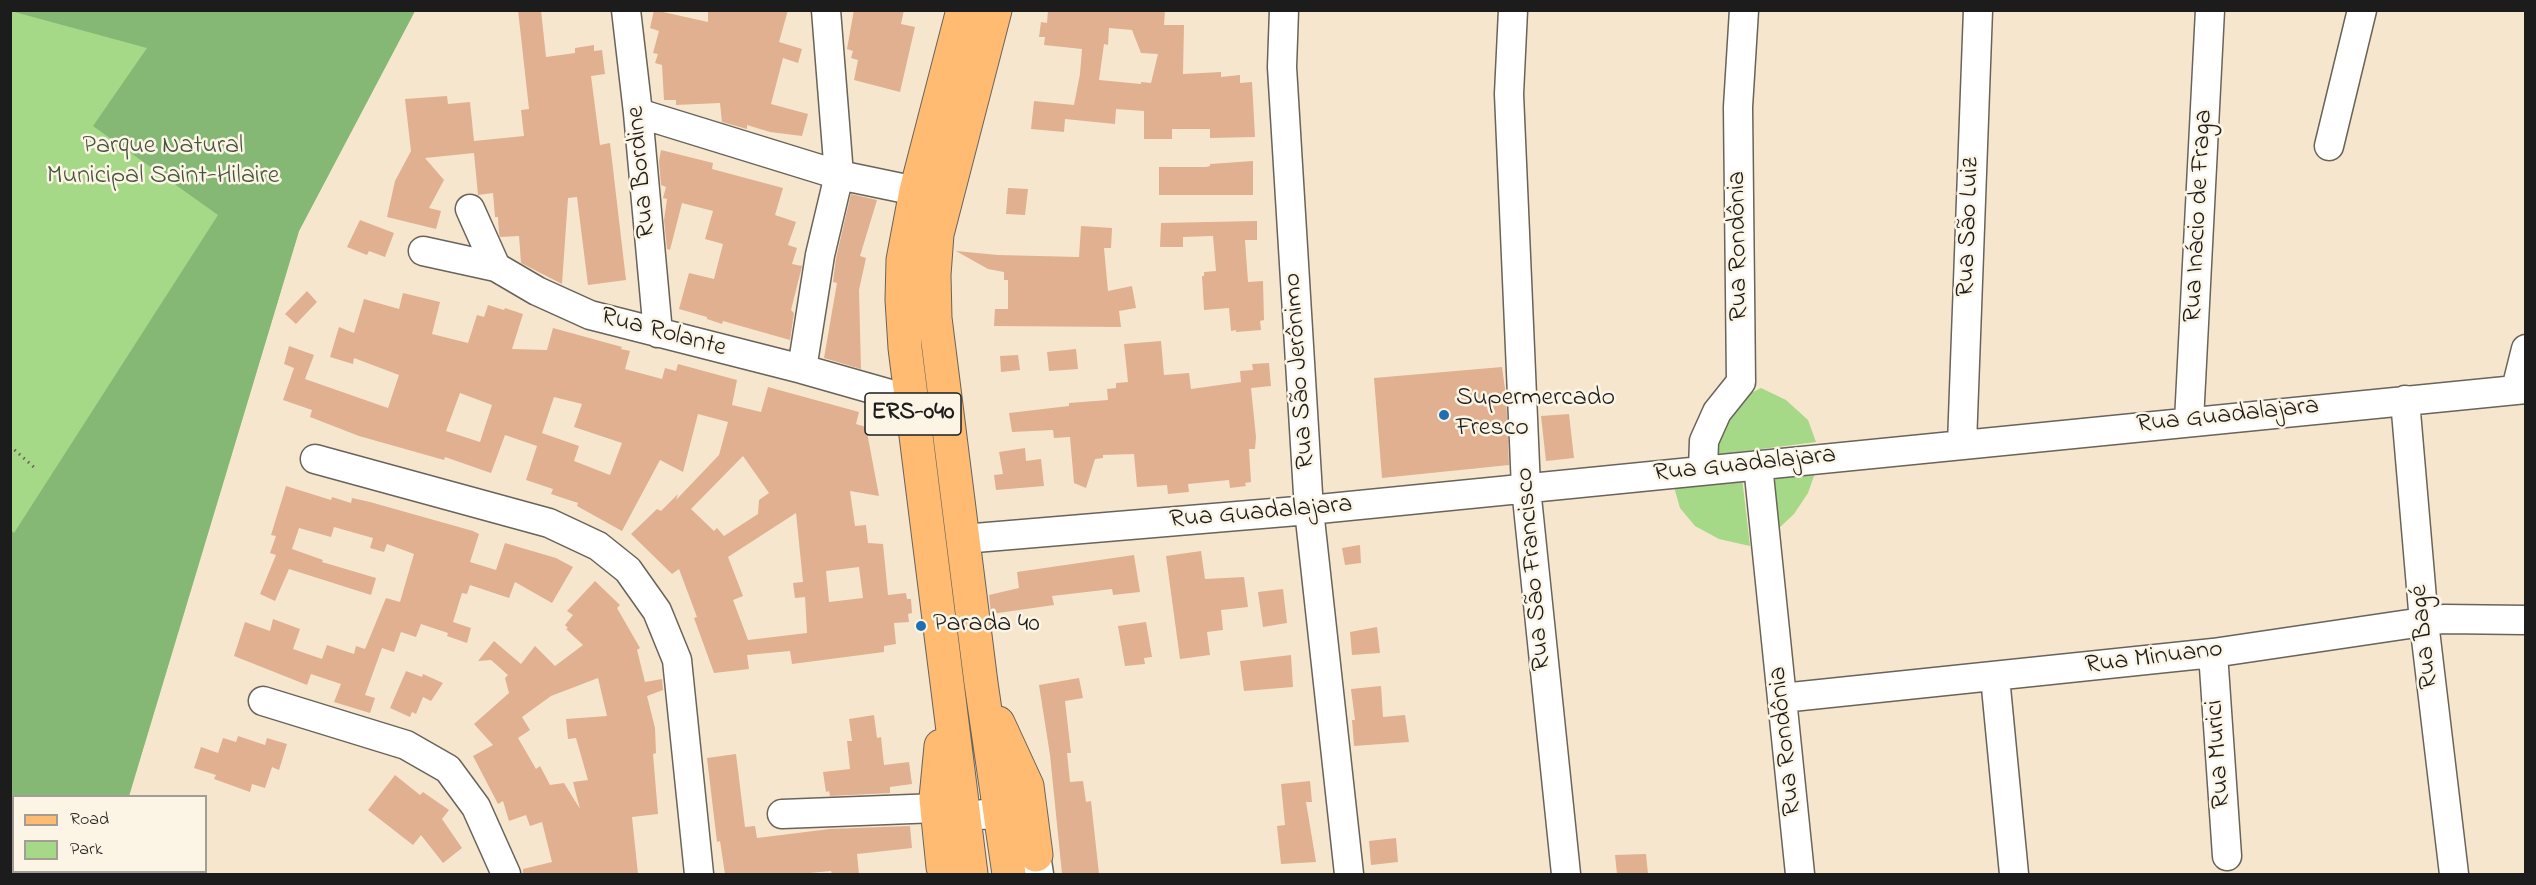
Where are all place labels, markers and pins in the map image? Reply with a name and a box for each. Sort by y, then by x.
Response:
place label: Supermercado Fresco [1456,384,1615,446]
marker: Supermercado Fresco [1437,408,1451,422]
place label: Parada 40 [933,610,1040,642]
marker: Parada 40 [914,619,928,633]

